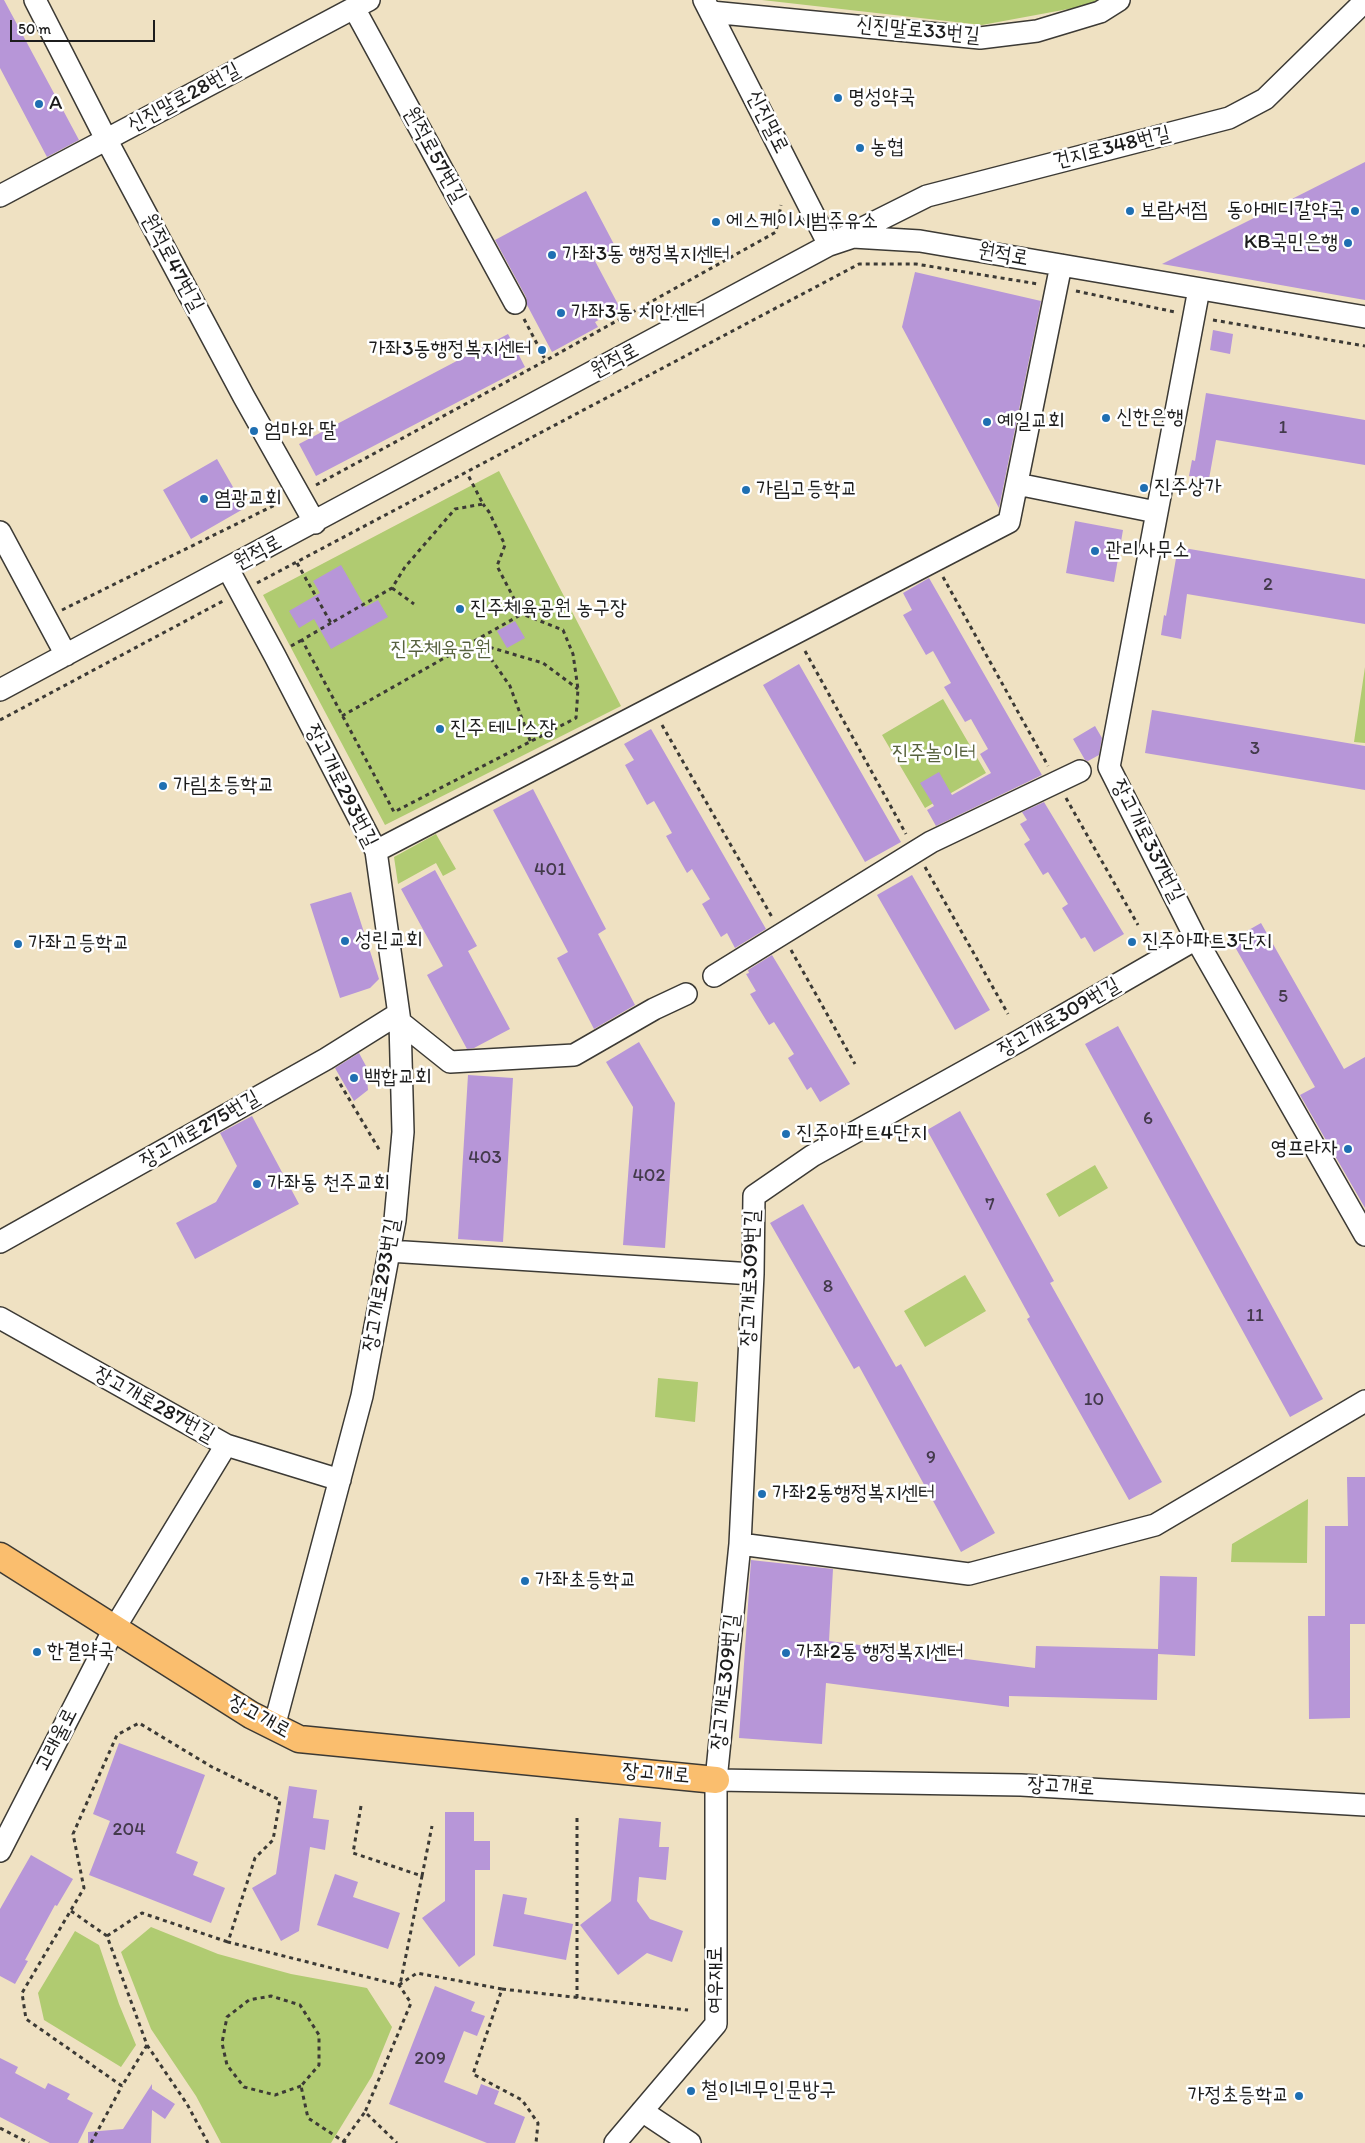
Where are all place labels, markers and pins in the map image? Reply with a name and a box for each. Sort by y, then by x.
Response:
place label: 명성약국 [848,85,916,111]
place label: A [49,91,62,117]
marker: 명성약국 [832,92,844,104]
marker: A [33,98,45,110]
place label: 농협 [870,135,904,161]
marker: 농협 [854,142,866,154]
place label: 보람서점 [1140,198,1208,224]
place label: 동아메디칼약국 [1227,198,1345,224]
marker: 보람서점 [1124,205,1136,217]
marker: 동아메디칼약국 [1349,205,1361,217]
place label: 에스케이시범주유소 [726,209,878,235]
marker: 에스케이시범주유소 [710,216,722,228]
place label: KB국민은행 [1244,230,1338,256]
marker: KB국민은행 [1342,237,1354,249]
place label: 가좌3동 행정복지센터 [562,242,730,268]
marker: 가좌3동 행정복지센터 [546,249,558,261]
place label: 가좌3동 치안센터 [571,300,705,326]
marker: 가좌3동 치안센터 [555,307,567,319]
place label: 가좌3동행정복지센터 [368,337,532,363]
marker: 가좌3동행정복지센터 [536,344,548,356]
place label: 신한은행 [1116,405,1184,431]
place label: 예일교회 [997,409,1065,435]
marker: 신한은행 [1100,412,1112,424]
marker: 예일교회 [981,416,993,428]
place label: 엄마와 딸 [264,418,336,444]
marker: 엄마와 딸 [248,425,260,437]
place label: 진주상가 [1154,475,1222,501]
place label: 가림고등학교 [756,477,857,503]
marker: 진주상가 [1138,482,1150,494]
marker: 가림고등학교 [740,484,752,496]
place label: 염광교회 [214,486,282,512]
marker: 염광교회 [198,493,210,505]
place label: 관리사무소 [1105,538,1189,564]
marker: 관리사무소 [1089,545,1101,557]
place label: 진주체육공원 농구장 [470,596,627,622]
marker: 진주체육공원 농구장 [454,603,466,615]
place label: 진주 테니스장 [450,716,556,742]
marker: 진주 테니스장 [434,723,446,735]
place label: 가림초등학교 [173,773,274,799]
marker: 가림초등학교 [157,780,169,792]
place label: 성린교회 [355,928,423,954]
place label: 진주아파트3단지 [1142,929,1272,955]
place label: 가좌고등학교 [28,931,129,957]
marker: 성린교회 [339,935,351,947]
marker: 진주아파트3단지 [1126,936,1138,948]
marker: 가좌고등학교 [12,938,24,950]
place label: 백합교회 [364,1065,432,1091]
marker: 백합교회 [348,1072,360,1084]
place label: 진주아파트4단지 [796,1121,927,1147]
marker: 진주아파트4단지 [780,1128,792,1140]
place label: 영프라자 [1270,1136,1338,1162]
marker: 영프라자 [1342,1143,1354,1155]
place label: 가좌동 천주교회 [267,1171,390,1197]
marker: 가좌동 천주교회 [251,1178,263,1190]
place label: 가좌2동행정복지센터 [772,1481,935,1507]
marker: 가좌2동행정복지센터 [756,1488,768,1500]
place label: 가좌초등학교 [535,1568,636,1594]
marker: 가좌초등학교 [519,1575,531,1587]
place label: 한결약국 [47,1639,115,1665]
place label: 가좌2동 행정복지센터 [796,1640,964,1666]
marker: 한결약국 [31,1646,43,1658]
marker: 가좌2동 행정복지센터 [780,1647,792,1659]
place label: 철이네무인문방구 [701,2078,836,2104]
place label: 가정초등학교 [1188,2083,1289,2109]
marker: 철이네무인문방구 [685,2085,697,2097]
marker: 가정초등학교 [1293,2090,1305,2102]

